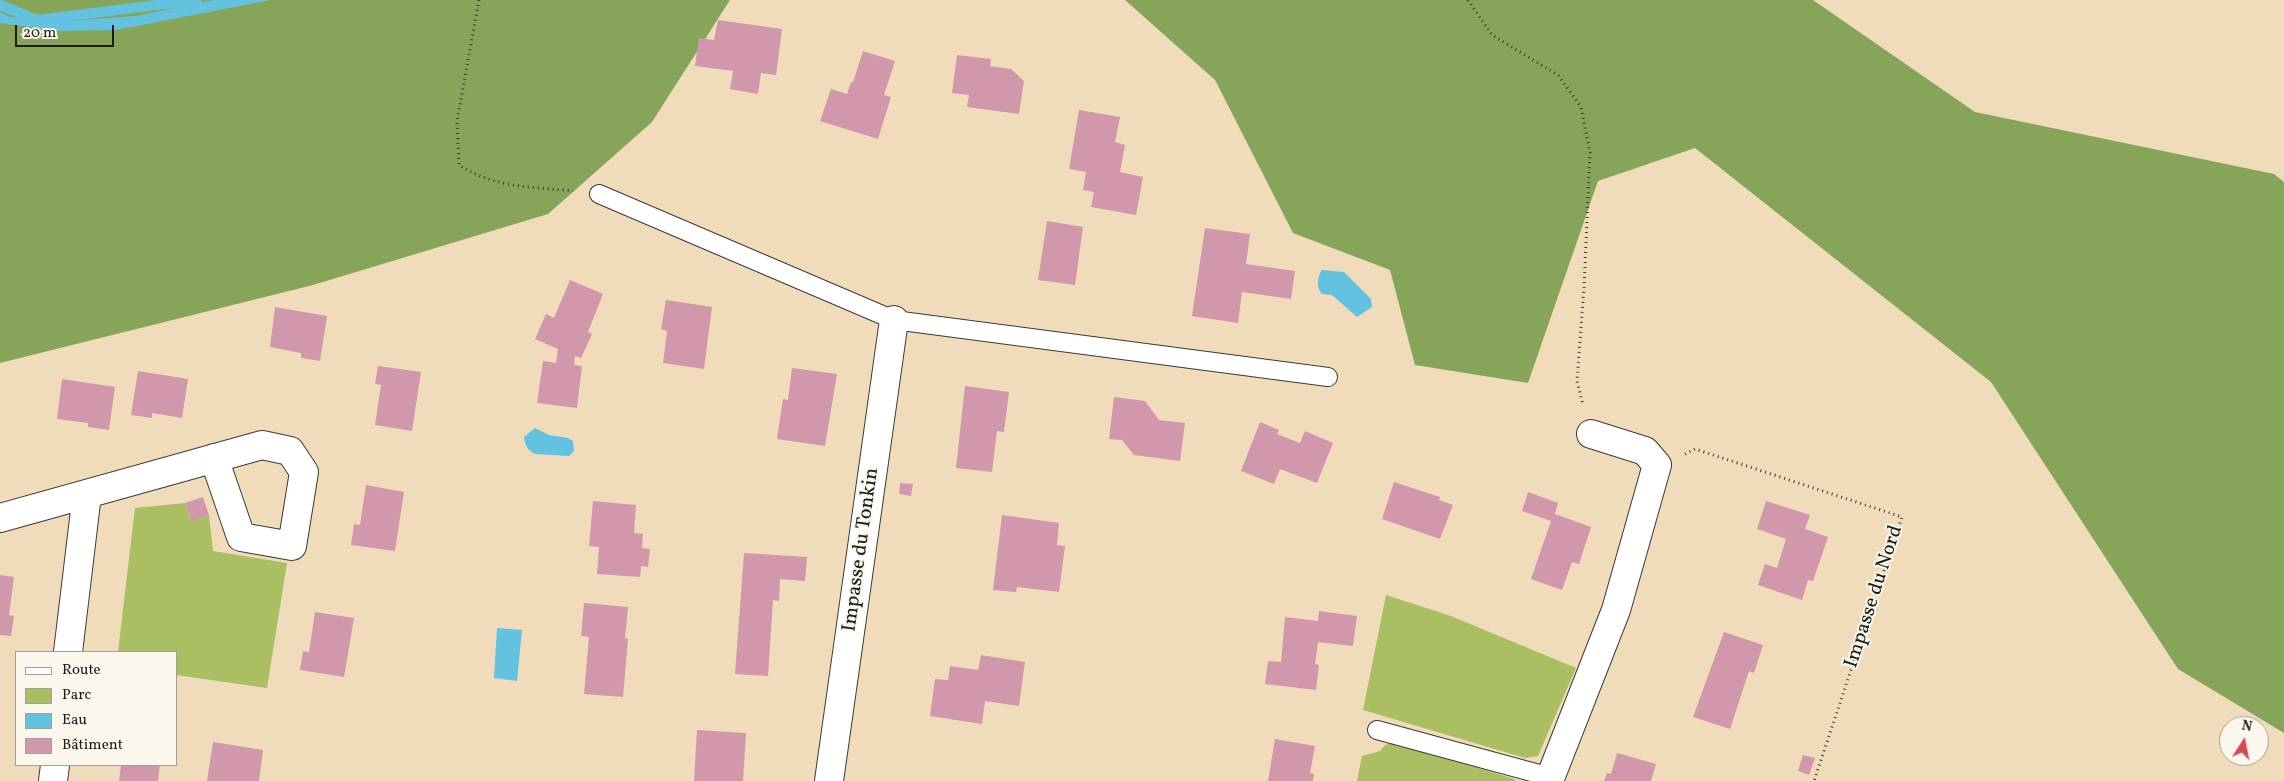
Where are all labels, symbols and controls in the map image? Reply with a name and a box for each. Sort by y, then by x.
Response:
scale bar [18,15,116,47]
text: 20 m [23,23,56,44]
street label: Impasse du Tonkin [839,467,885,633]
street label: Impasse du Nord [1841,523,1909,671]
legend [15,651,178,766]
text: Route [62,660,101,681]
text: Parc [62,685,91,706]
text: Eau [62,710,87,731]
north arrow [2219,716,2269,766]
text: N [2240,716,2254,737]
text: Bâtiment [62,735,123,756]

